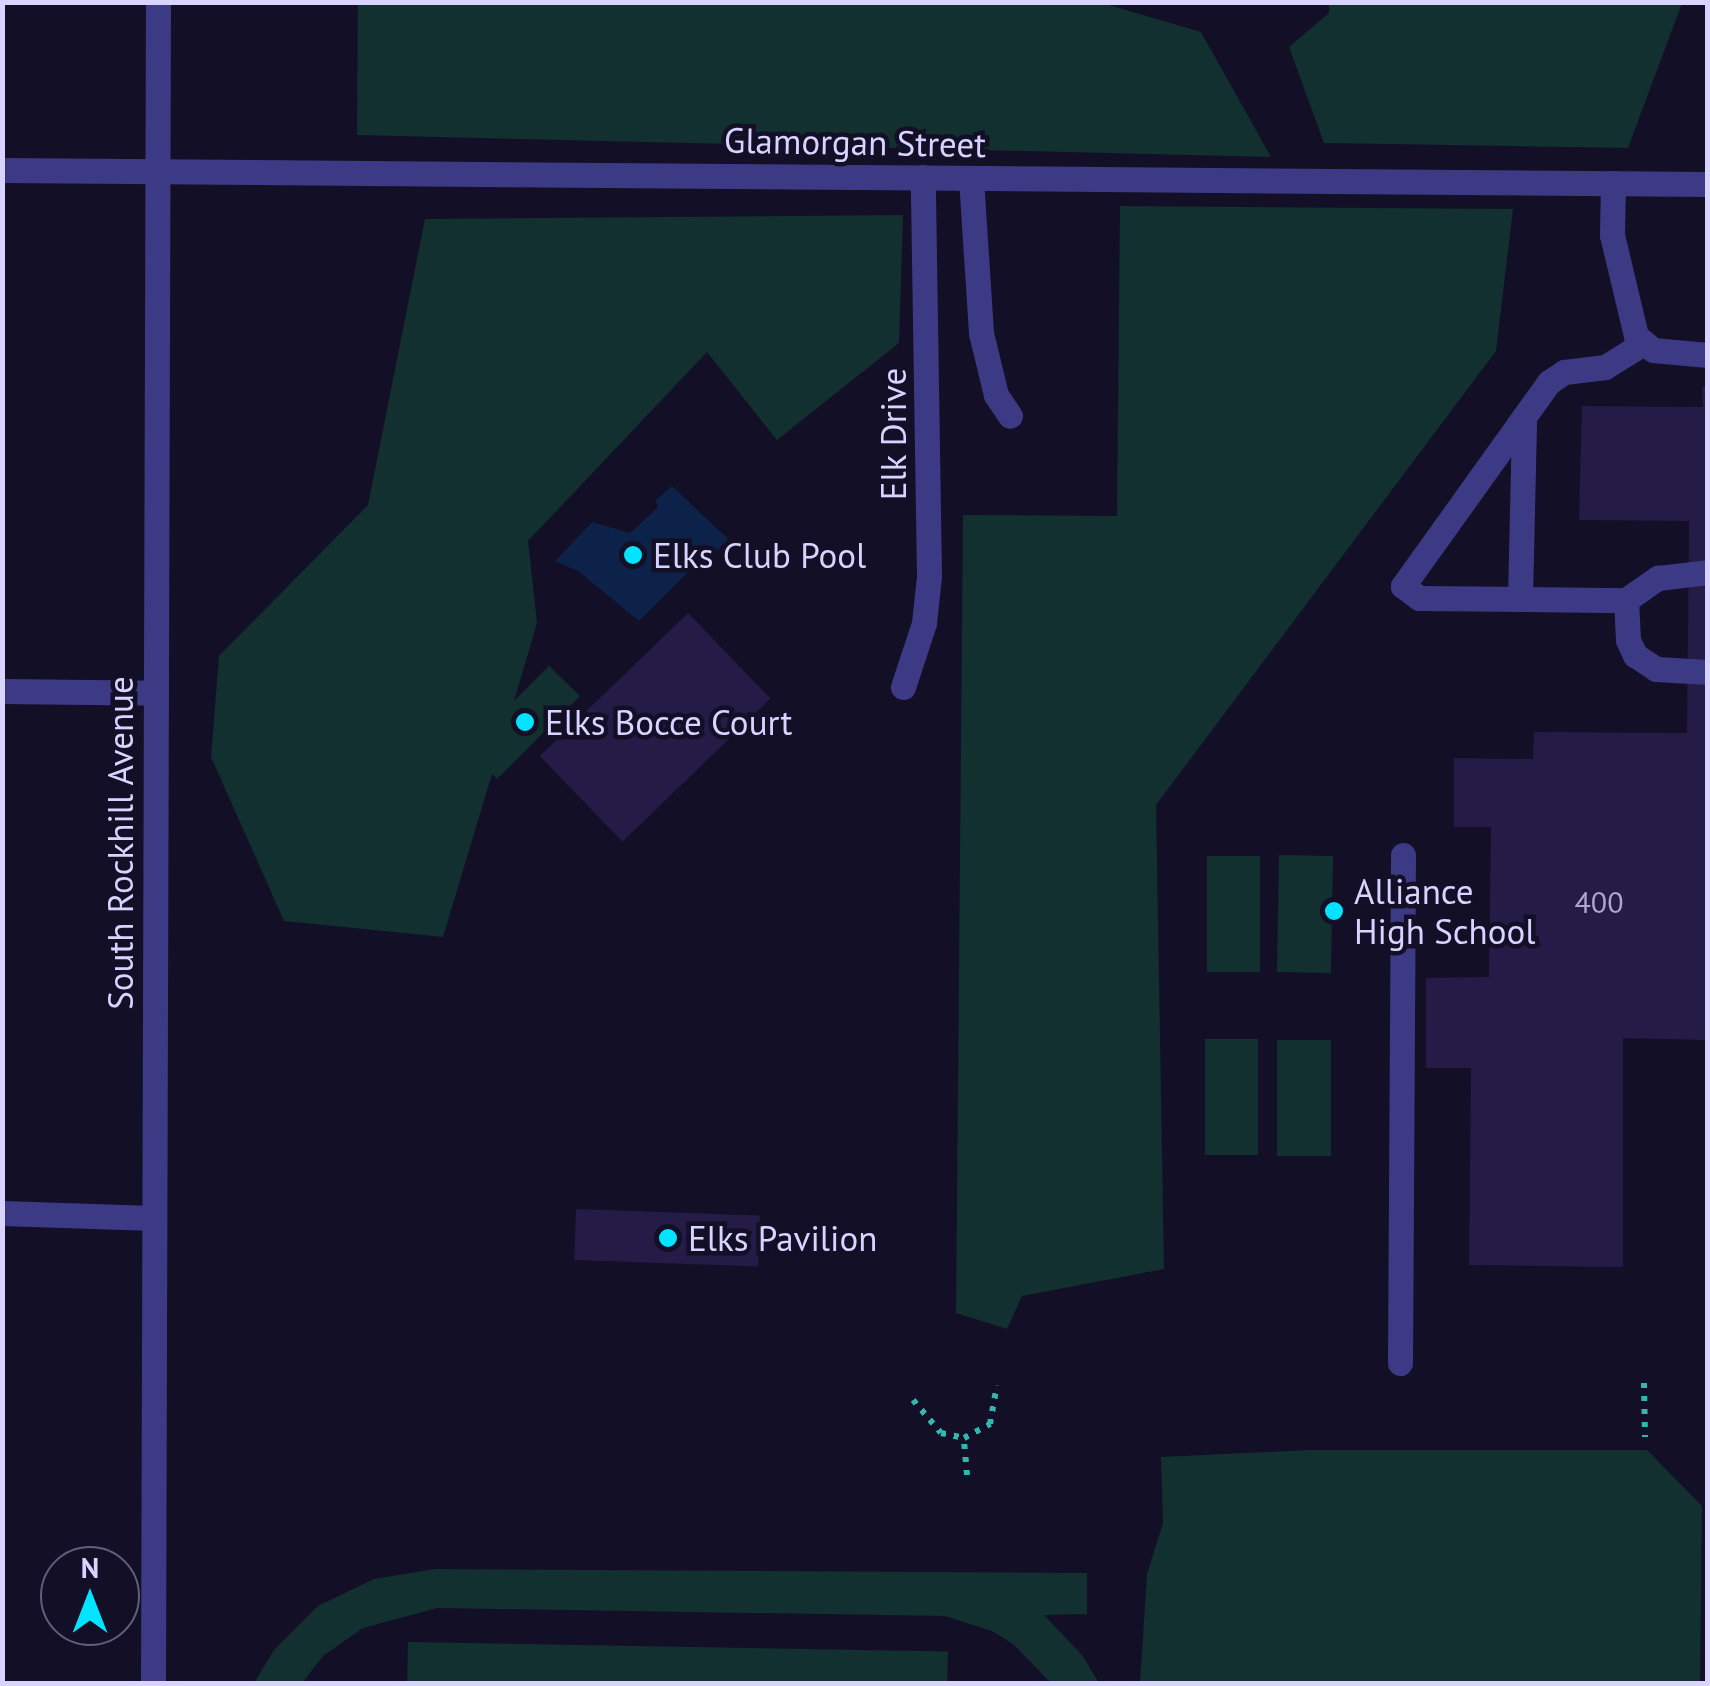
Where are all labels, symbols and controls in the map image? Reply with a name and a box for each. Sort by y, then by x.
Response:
street label: Glamorgan Street [724,119,986,165]
street label: Elk Drive [872,367,914,501]
place label: Elks Club Pool [653,534,866,576]
marker: Elks Club Pool [622,544,644,566]
street label: South Rockhill Avenue [99,676,141,1010]
place label: Elks Bocce Court [545,701,792,743]
marker: Elks Bocce Court [514,711,536,733]
place label: Alliance High School [1354,870,1535,952]
house number: 400 [1574,884,1624,920]
marker: Alliance High School [1323,900,1345,922]
place label: Elks Pavilion [688,1217,877,1259]
marker: Elks Pavilion [657,1227,679,1249]
north arrow [40,1546,140,1646]
text: N [81,1549,99,1586]

